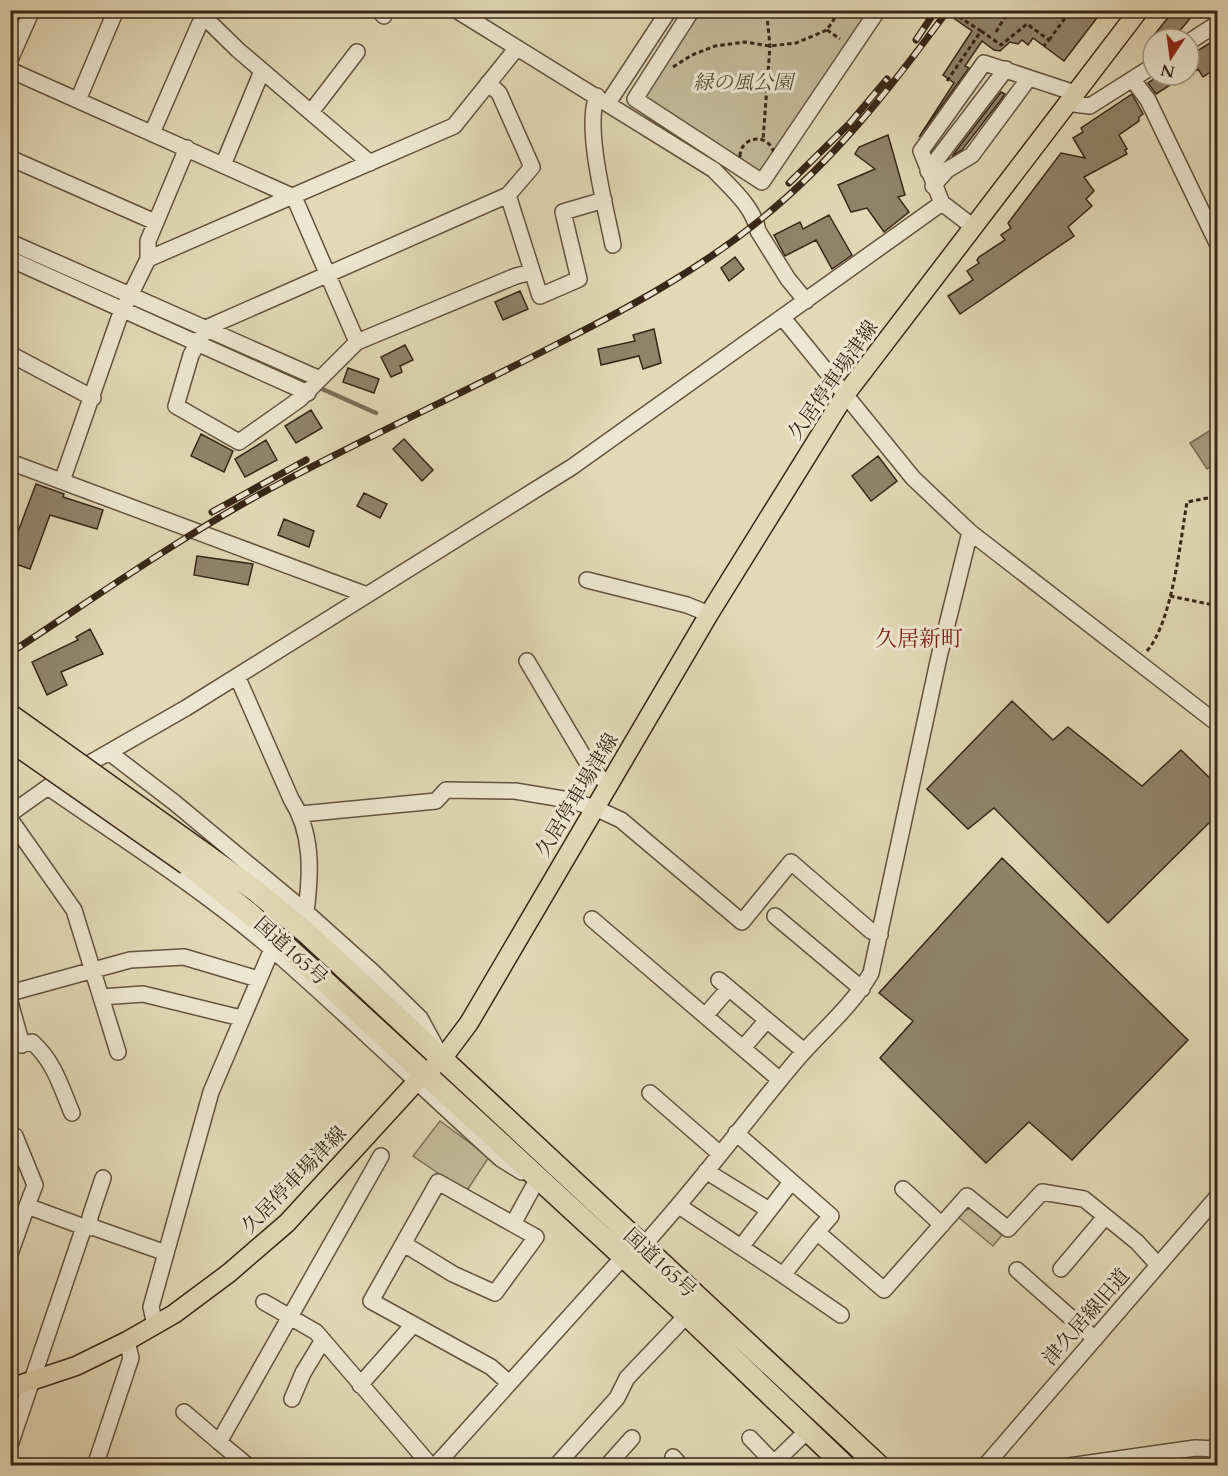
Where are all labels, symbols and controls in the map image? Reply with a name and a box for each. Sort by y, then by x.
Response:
north arrow [1141,27,1201,87]
text: N [1159,58,1177,83]
park label: 緑の風公園 [693,69,796,96]
street label: 久居停車場津線 [782,315,884,445]
district label: 久居新町 [875,624,963,654]
street label: 久居停車場津線 [529,728,625,862]
street label: 国道165号 [248,911,334,991]
street label: 久居停車場津線 [236,1120,352,1240]
street label: 国道165号 [618,1222,702,1304]
street label: 津久居線旧道 [1036,1263,1136,1371]

